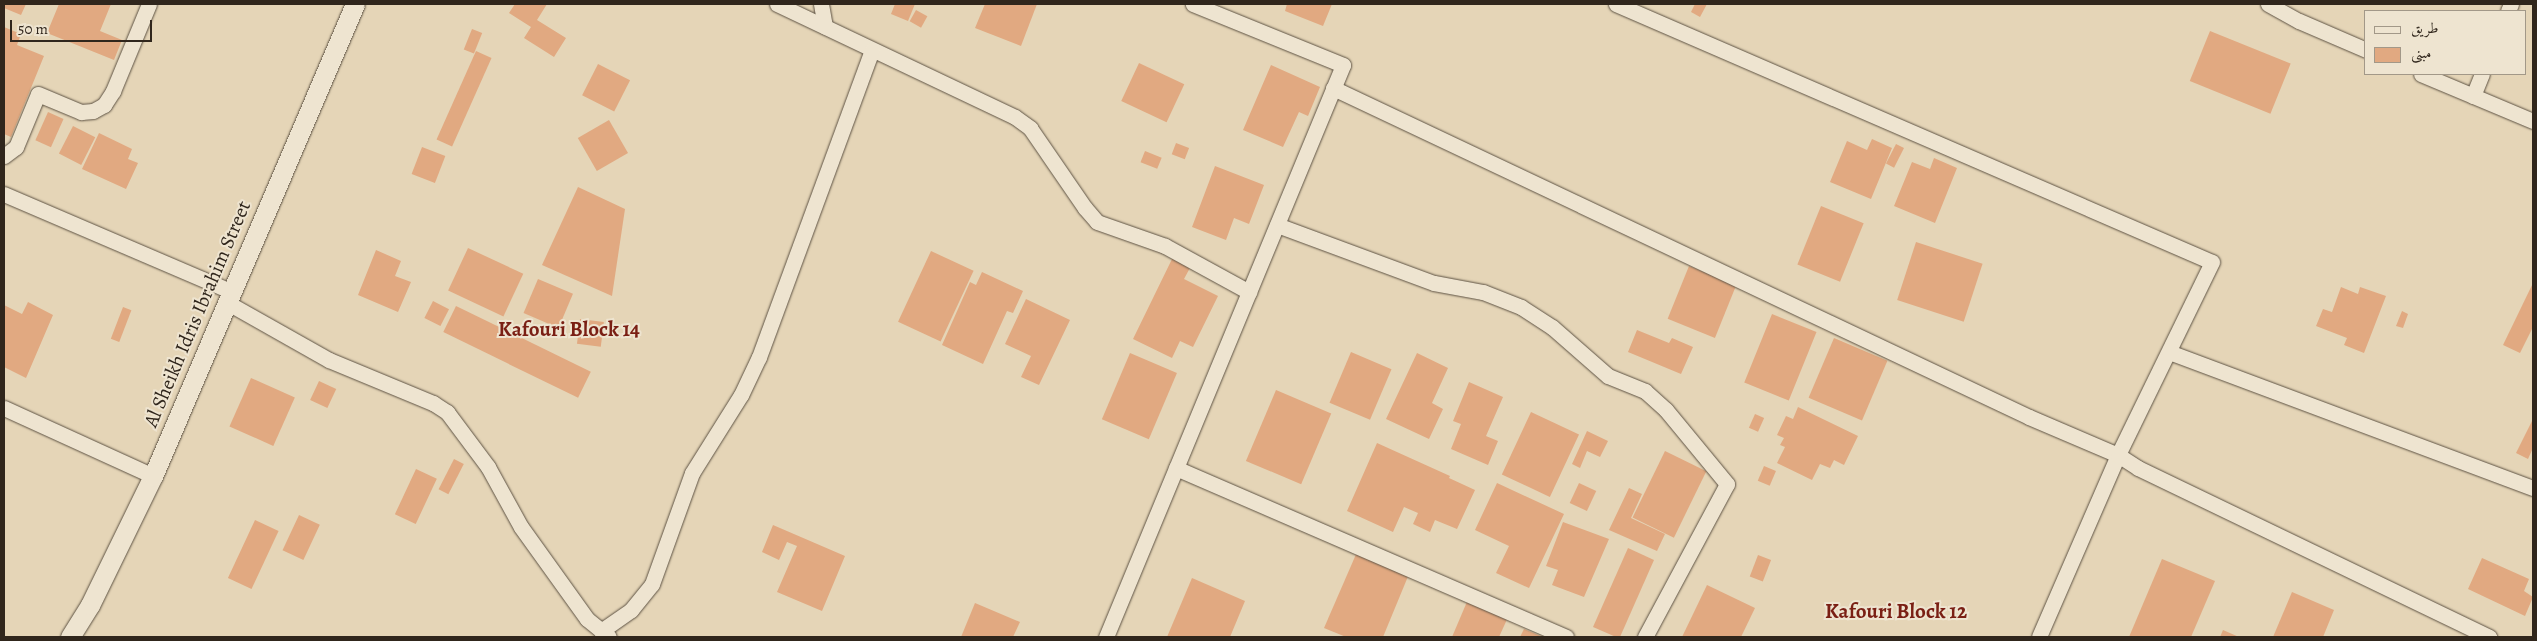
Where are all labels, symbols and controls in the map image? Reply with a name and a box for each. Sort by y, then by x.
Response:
scale bar [12,10,155,42]
legend [2364,10,2527,75]
text: طريق [2411,18,2438,38]
text: 50 m [18,19,48,39]
text: مبنى [2411,43,2431,63]
street label: Al Sheikh Idris Ibrahim Street [138,197,256,431]
district label: Kafouri Block 14 [498,316,640,342]
district label: Kafouri Block 12 [1825,598,1967,624]

